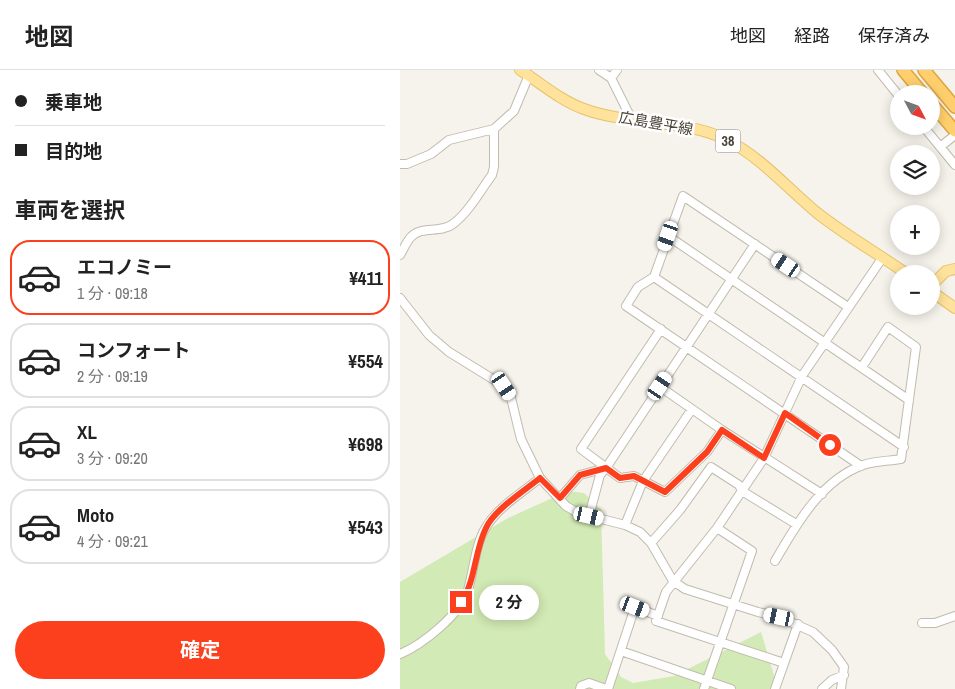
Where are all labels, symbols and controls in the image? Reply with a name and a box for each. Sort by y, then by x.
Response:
text: 地図 [25,20,73,52]
text: 地図 [730,23,766,48]
text: 経路 [794,23,830,48]
text: 保存済み [858,23,930,48]
north arrow [890,85,940,135]
map controls [890,85,940,315]
text: 乗車地 [45,89,102,115]
street label: 広島豊平線 [617,106,695,140]
road number: 38 [716,129,740,152]
text: 目的地 [45,138,102,164]
button: layers [890,145,940,195]
text: 車両を選択 [15,195,125,225]
button: + [890,205,940,255]
car [656,219,679,253]
car [769,250,802,280]
text: エコノミー [77,254,172,280]
icon: car [17,255,62,300]
text: ¥411 [349,265,383,291]
button: − [890,265,940,315]
text: 1 分 · 09:18 [77,282,148,304]
text: コンフォート [77,337,190,363]
icon: car [17,338,62,383]
text: ¥554 [348,348,383,374]
text: 2 分 · 09:19 [77,365,148,387]
car [489,369,518,403]
car [645,369,674,403]
text: XL [77,419,97,445]
icon: car [17,421,62,466]
text: ¥698 [348,431,383,457]
route start [819,434,841,456]
text: 3 分 · 09:20 [77,447,148,469]
text: Moto [77,502,114,528]
icon: car [17,504,62,549]
car [572,505,605,527]
text: ¥543 [348,514,383,540]
text: 4 分 · 09:21 [77,530,148,552]
callout: 2 分 [478,584,538,620]
route end [450,591,472,613]
text: 2 分 [496,591,522,613]
car [618,595,651,619]
car [762,607,795,627]
button: 確定 [15,621,385,679]

